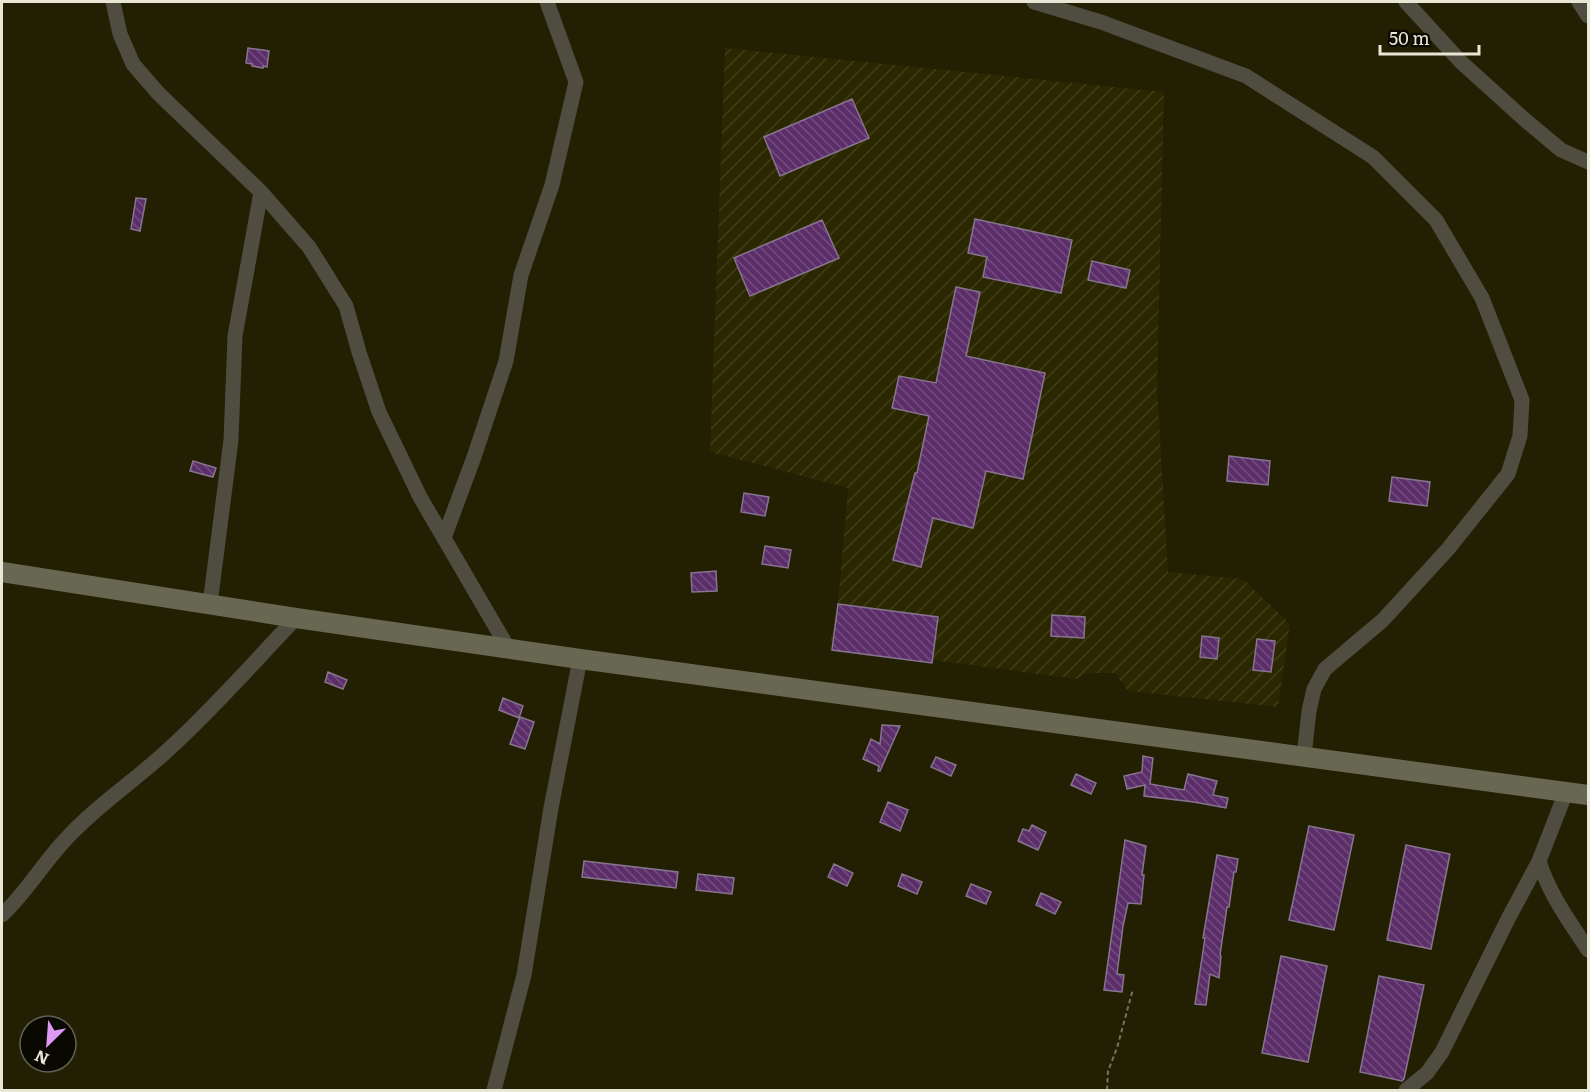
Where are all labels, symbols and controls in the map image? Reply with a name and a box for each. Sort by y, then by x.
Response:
scale bar [1380,18,1479,56]
text: 50 m [1389,24,1430,51]
north arrow [18,1014,78,1074]
text: N [30,1045,52,1072]

